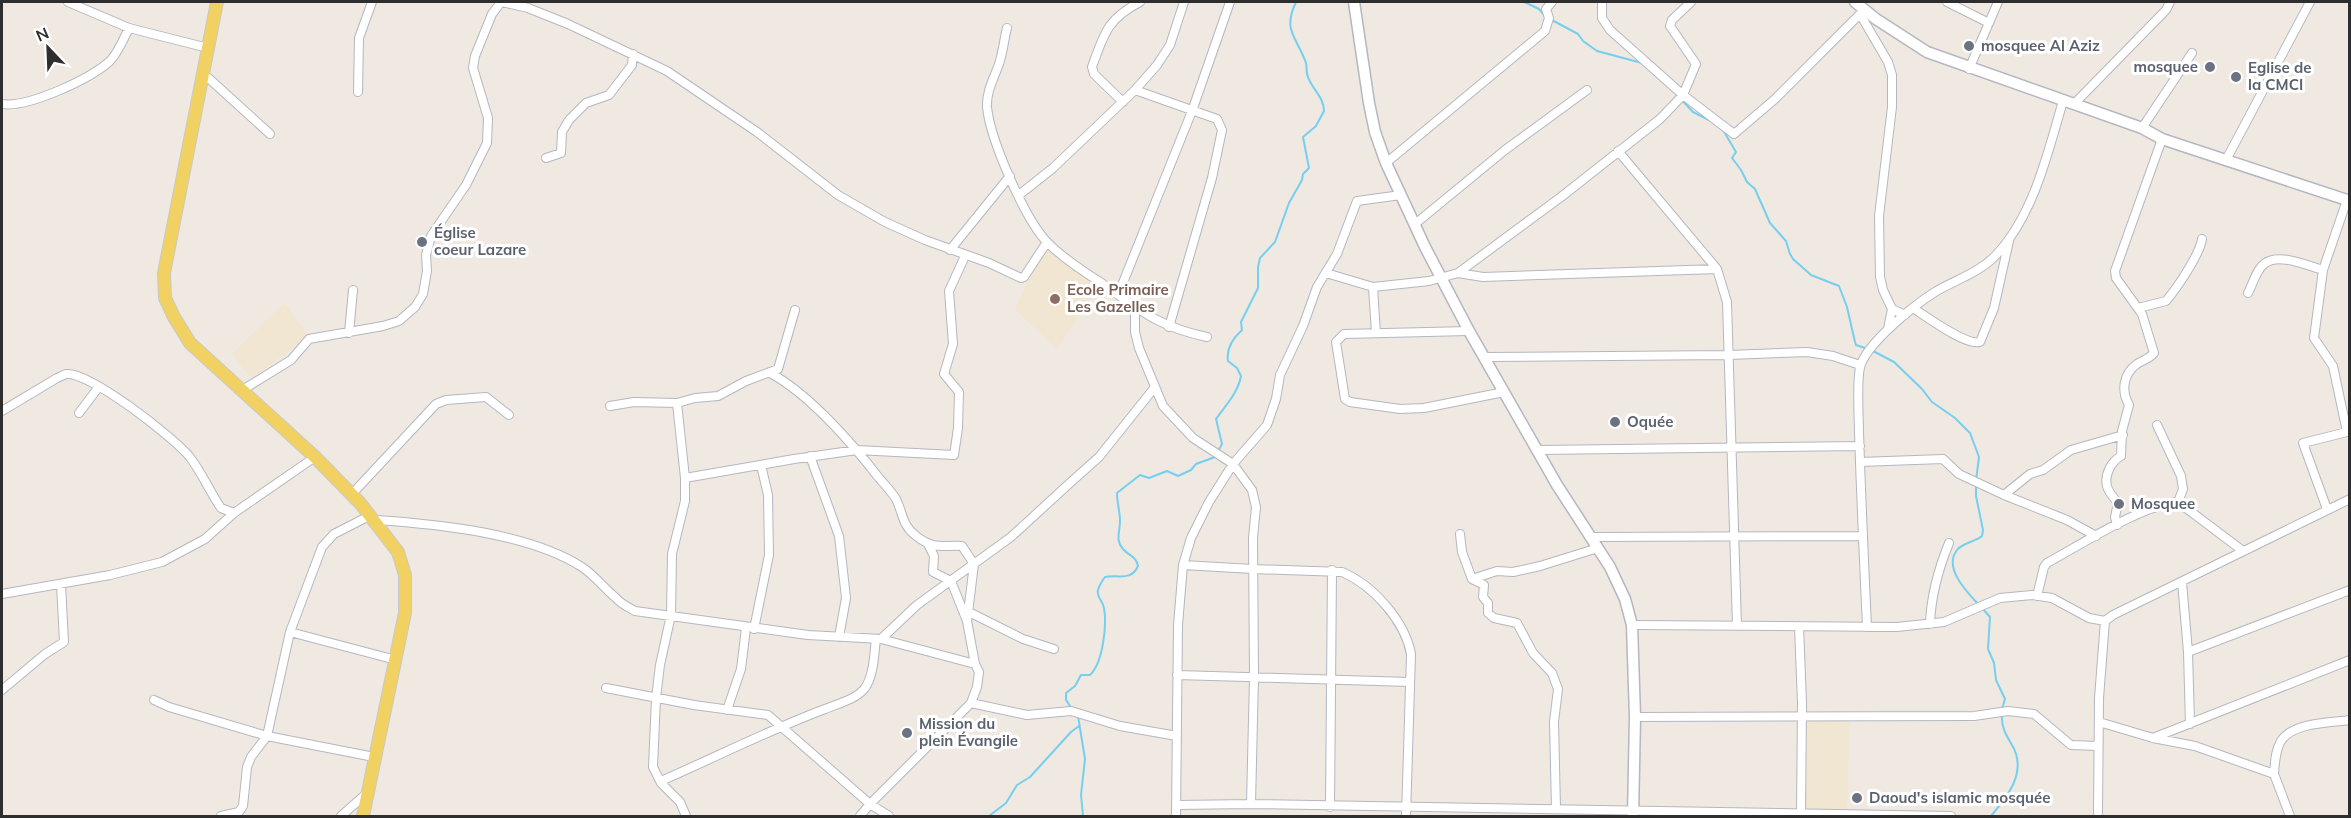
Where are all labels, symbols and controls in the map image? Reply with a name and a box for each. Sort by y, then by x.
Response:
north arrow [18,18,78,78]
text: N [33,23,52,46]
place label: mosquee Al Aziz [1981,36,2100,55]
marker: mosquee Al Aziz [1962,39,1976,53]
place label: mosquee [2133,57,2198,76]
place label: Eglise de la CMCI [2248,58,2311,94]
marker: mosquee [2203,60,2217,74]
marker: Eglise de la CMCI [2229,70,2243,84]
place label: Église coeur Lazare [434,223,526,259]
marker: Église coeur Lazare [415,235,429,249]
place label: Ecole Primaire Les Gazelles [1067,280,1169,316]
marker: Ecole Primaire Les Gazelles [1048,292,1062,306]
place label: Oquée [1627,412,1674,431]
marker: Oquée [1608,415,1622,429]
place label: Mosquee [2131,494,2195,513]
marker: Mosquee [2112,497,2126,511]
place label: Mission du plein Évangile [919,714,1018,750]
marker: Mission du plein Évangile [900,726,914,740]
place label: Daoud's islamic mosquée [1869,788,2050,807]
marker: Daoud's islamic mosquée [1850,791,1864,805]

